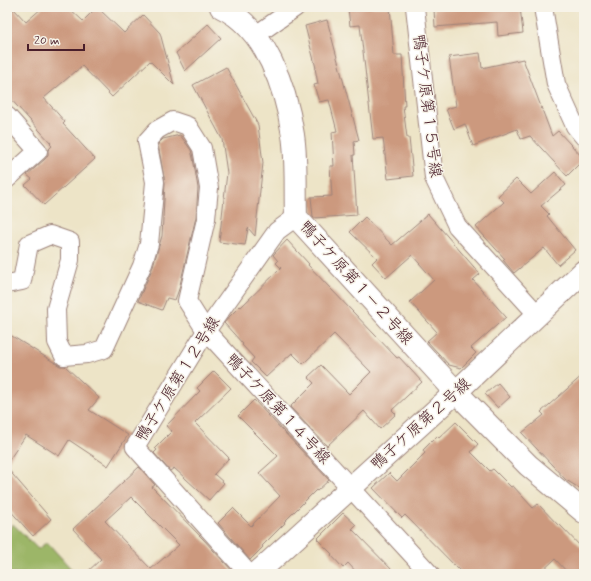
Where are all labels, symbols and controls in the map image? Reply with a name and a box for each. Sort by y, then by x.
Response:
scale bar [28,26,84,52]
text: 20 m [34,33,60,49]
street label: 鴨子ケ原第１５号線 [408,33,446,179]
street label: 鴨子ケ原第１－２号線 [295,217,417,349]
street label: 鴨子ケ原第１２号線 [131,312,225,446]
street label: 鴨子ケ原第１４号線 [221,349,335,469]
street label: 鴨子ケ原第２号線 [366,373,476,475]

